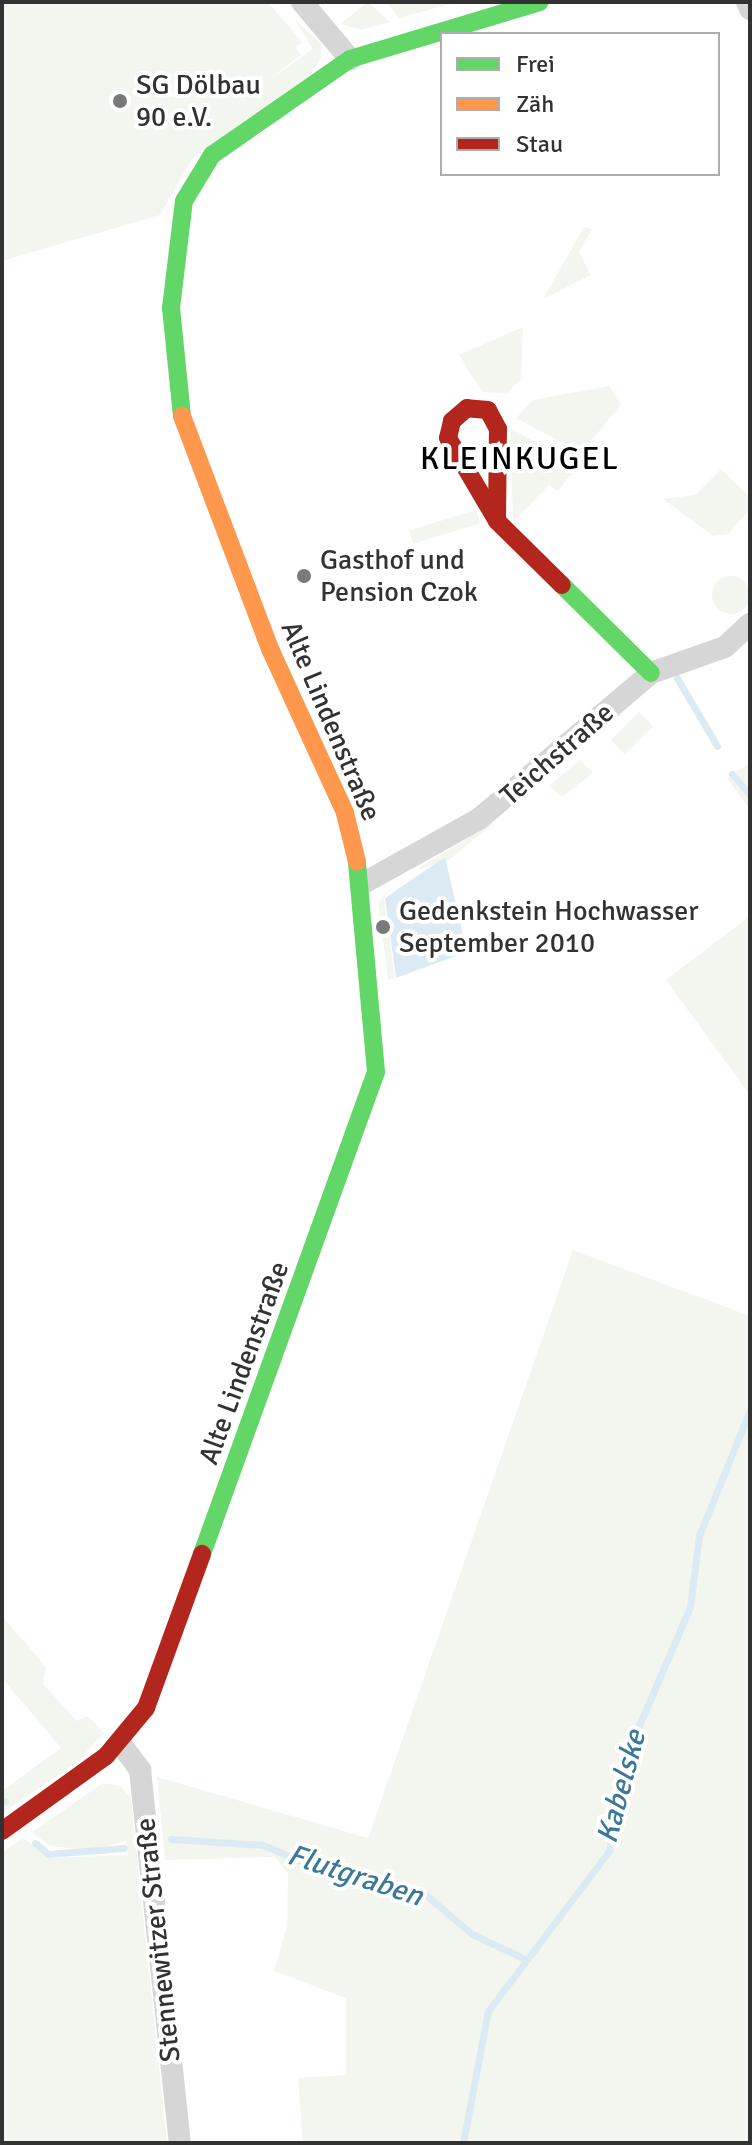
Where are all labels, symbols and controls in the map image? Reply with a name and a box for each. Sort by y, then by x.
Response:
legend [440,32,720,176]
text: Frei [516,49,555,79]
place label: SG Dölbau 90 e.V. [136,68,261,134]
text: Zäh [516,89,554,119]
marker: SG Dölbau 90 e.V. [111,92,129,110]
text: Stau [516,129,563,159]
district label: KLEINKUGEL [420,440,620,478]
place label: Gasthof und Pension Czok [320,543,478,609]
marker: Gasthof und Pension Czok [295,567,313,585]
street label: Alte Lindenstraße [274,616,388,826]
street label: Teichstraße [493,696,621,812]
place label: Gedenkstein Hochwasser September 2010 [399,894,698,960]
marker: Gedenkstein Hochwasser September 2010 [374,918,392,936]
street label: Alte Lindenstraße [192,1257,296,1469]
water label: Kabelske [590,1727,654,1847]
street label: Stennewitzer Straße [128,1816,188,2064]
water label: Flutgraben [283,1837,427,1915]

